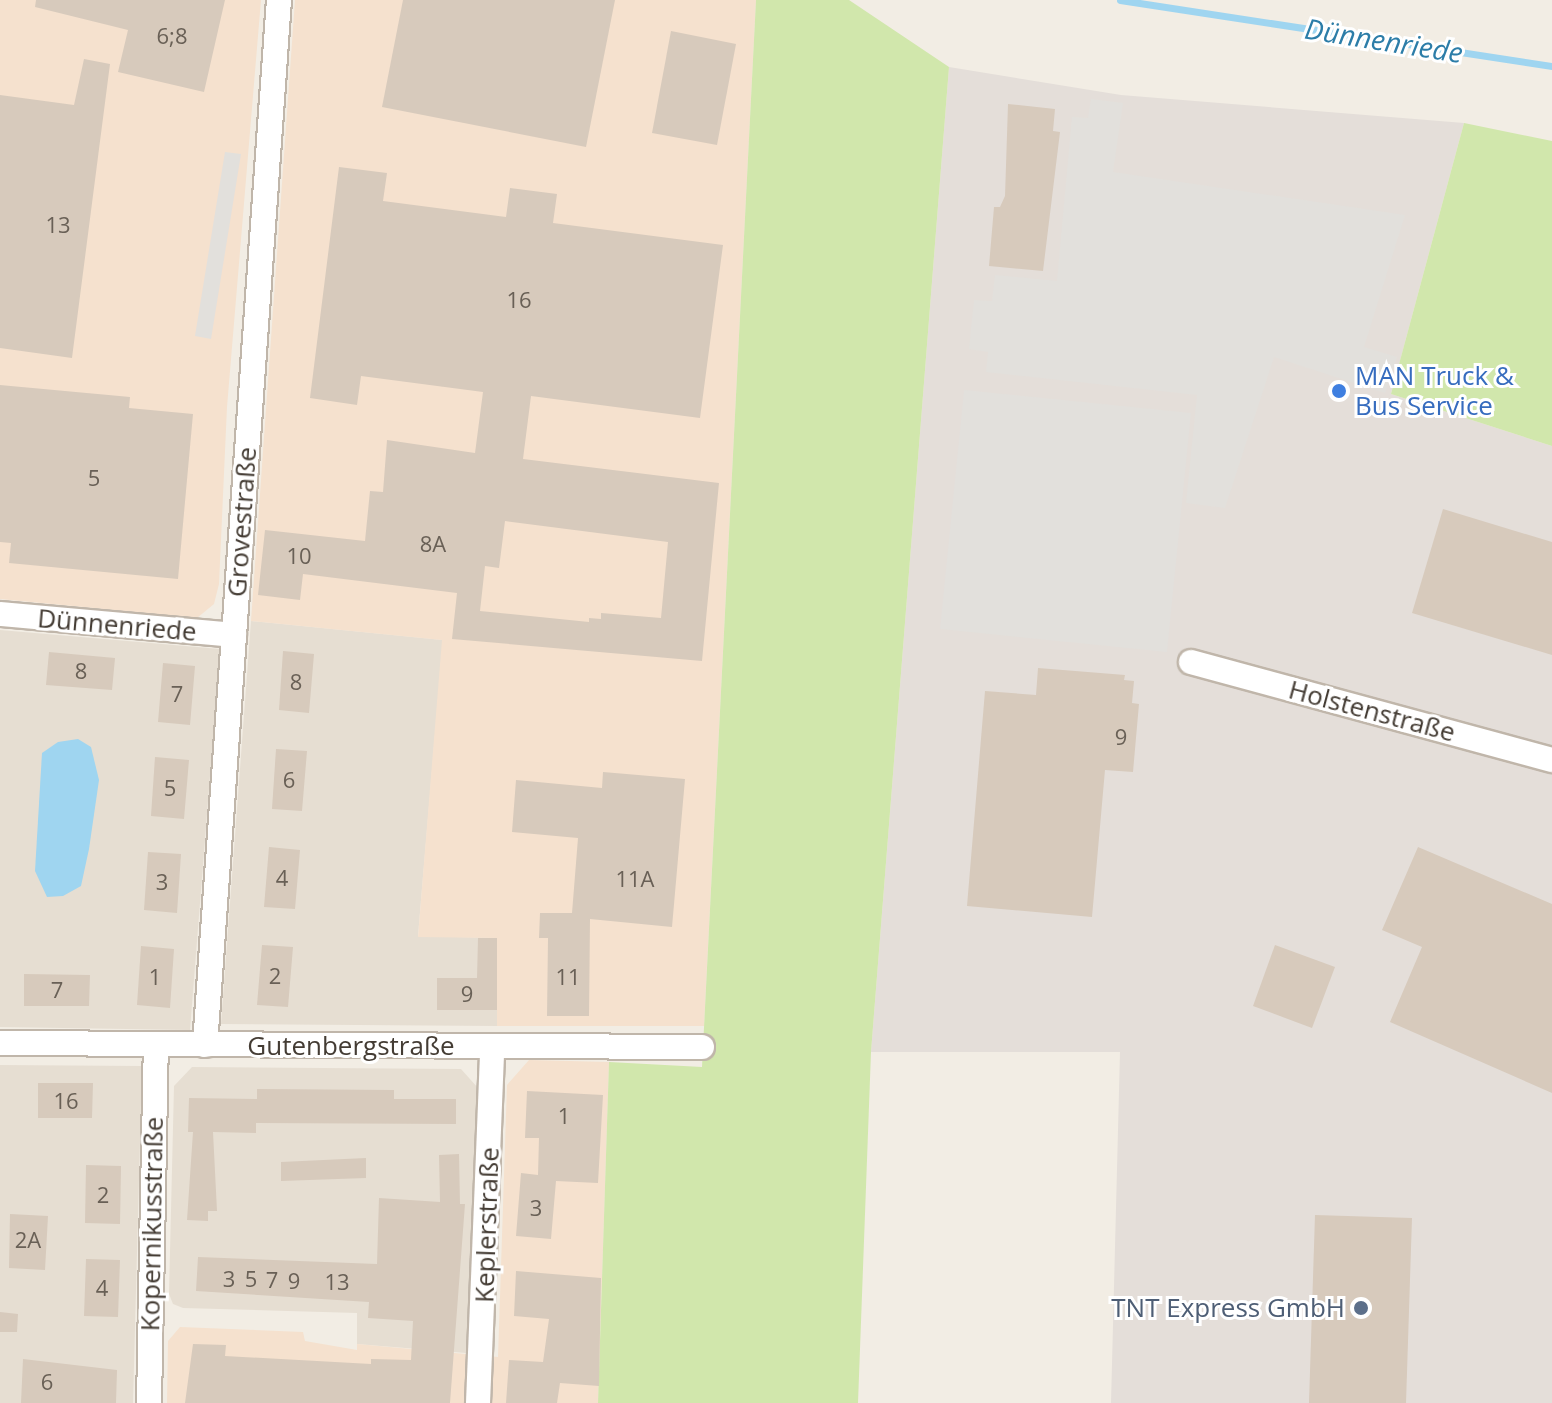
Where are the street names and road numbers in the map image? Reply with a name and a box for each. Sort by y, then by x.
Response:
street label: Grovestraße [221,446,263,598]
street label: Dünnenriede [36,603,198,647]
street label: Holstenstraße [1285,674,1459,748]
street label: Gutenbergstraße [247,1030,455,1062]
street label: Kopernikusstraße [135,1116,169,1332]
street label: Keplerstraße [469,1147,505,1303]

